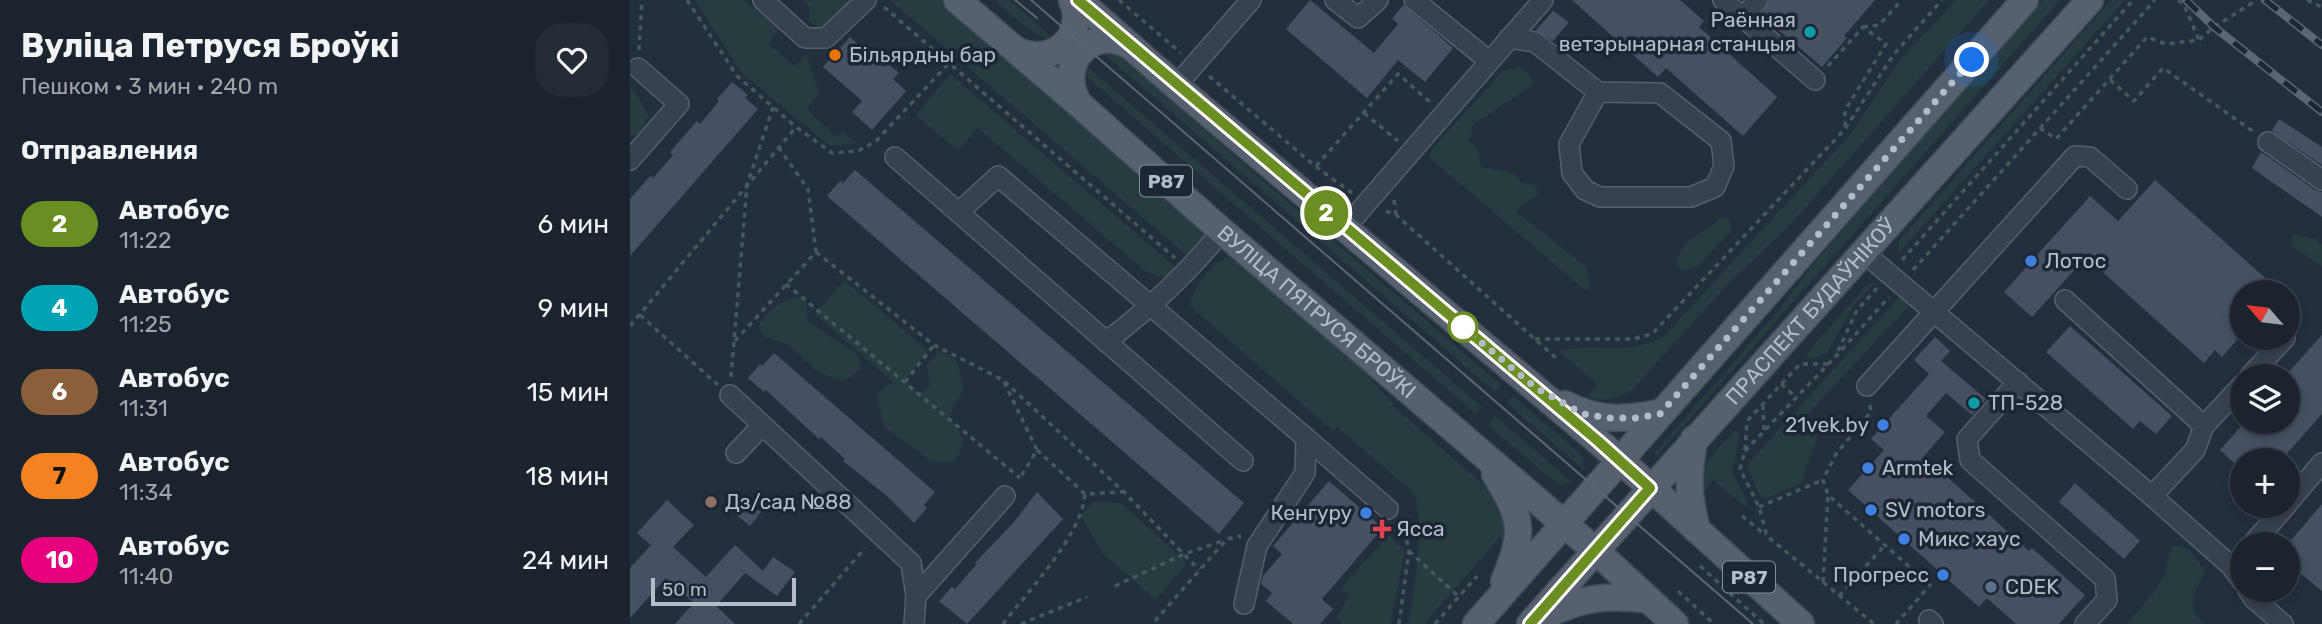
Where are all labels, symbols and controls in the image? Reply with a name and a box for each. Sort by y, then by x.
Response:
place label: Раённая ветэрынарная станцыя [1559,7,1796,56]
button: heart [535,23,609,97]
marker: Раённая ветэрынарная станцыя [1802,24,1818,40]
text: Вуліца Петруся Броўкі [21,26,400,65]
place label: Більярдны бар [849,42,996,67]
your location [1954,42,1989,77]
marker: Більярдны бар [827,47,843,63]
text: Пешком · 3 мин · 240 m [21,72,278,100]
text: Отправления [21,135,198,166]
road number: Р87 [1140,166,1192,196]
line badge: 2 [1303,190,1349,236]
text: Автобус [119,195,230,226]
text: 2 [1318,199,1334,227]
text: 6 мин [538,209,609,240]
text: 2 [52,210,67,238]
street label: ПРАСПЕКТ БУДАЎНІКОЎ [1720,212,1901,410]
street label: ВУЛІЦА ПЯТРУСЯ БРОЎКІ [1213,220,1421,403]
text: 11:22 [119,226,172,254]
place label: Лотос [2045,248,2106,273]
marker: Лотос [2023,253,2039,269]
text: Автобус [119,279,230,310]
north arrow [2230,280,2300,350]
map controls [2230,280,2300,602]
text: 9 мин [538,293,609,324]
text: 4 [51,294,68,322]
text: 11:25 [119,310,172,338]
unlabelled marker [1448,312,1478,342]
text: Автобус [119,363,230,394]
button: layers [2230,364,2300,434]
text: 15 мин [527,377,609,408]
text: 6 [52,378,67,406]
place label: ТП-528 [1988,390,2063,415]
text: 11:31 [119,394,168,422]
marker: ТП-528 [1966,395,1982,411]
place label: 21vek.by [1785,412,1869,437]
marker: 21vek.by [1875,417,1891,433]
text: Автобус [119,447,230,478]
button: + [2230,448,2300,518]
place label: Armtek [1882,455,1954,480]
marker: Armtek [1860,460,1876,476]
text: 18 мин [526,461,609,492]
text: 7 [53,462,66,490]
text: 11:34 [119,478,173,506]
place label: Дз/сад №88 [725,489,852,514]
marker: Дз/сад №88 [703,494,719,510]
place label: SV motors [1885,497,1985,522]
place label: Кенгуру [1270,500,1352,525]
marker: SV motors [1863,502,1879,518]
marker: Кенгуру [1358,505,1374,521]
place label: Ясса [1396,516,1445,541]
marker: Ясса [1374,521,1390,537]
place label: Микс хаус [1918,526,2021,551]
text: Автобус [119,531,230,562]
marker: Микс хаус [1896,531,1912,547]
button: − [2230,532,2300,602]
text: 24 мин [522,545,609,576]
text: 10 [45,546,74,574]
text: 11:40 [119,562,173,590]
road number: Р87 [1723,562,1775,592]
place label: Прогресс [1833,562,1929,587]
marker: Прогресс [1935,567,1951,583]
place label: CDEK [2005,574,2059,599]
scale bar [651,575,796,607]
text: 50 m [662,578,707,601]
marker: CDEK [1983,579,1999,595]

